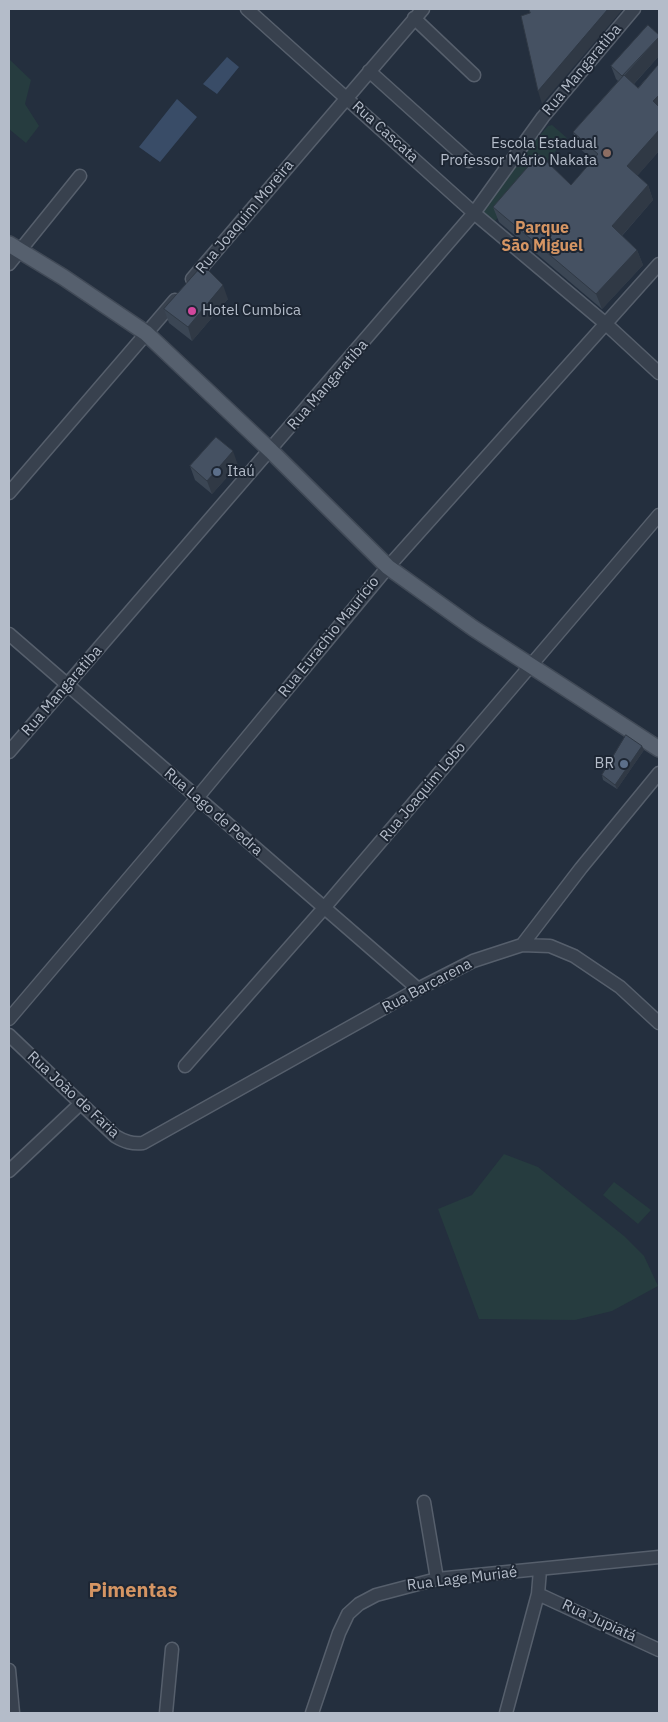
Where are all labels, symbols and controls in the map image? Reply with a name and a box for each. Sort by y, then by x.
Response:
street label: Rua Mangaratiba [539,21,625,119]
street label: Rua Cascata [348,97,422,167]
place label: Escola Estadual Professor Mário Nakata [440,135,597,170]
marker: Escola Estadual Professor Mário Nakata [601,147,613,159]
street label: Rua Joaquim Moreira [192,157,298,277]
district label: Parque São Miguel [501,218,583,256]
place label: Hotel Cumbica [202,302,301,320]
marker: Hotel Cumbica [186,305,198,317]
street label: Rua Mangaratiba [284,336,372,434]
place label: Itaú [227,463,255,481]
marker: Itaú [211,466,223,478]
street label: Rua Eurachio Maurício [275,573,383,701]
street label: Rua Mangaratiba [18,642,106,740]
street label: Rua Joaquim Lobo [376,739,470,845]
place label: BR [595,755,614,773]
marker: BR [618,758,630,770]
street label: Rua Lago de Pedra [160,764,266,860]
street label: Rua Barcarena [379,955,475,1017]
street label: Rua João de Faria [23,1048,123,1142]
street label: Rua Lage Muriaé [406,1563,518,1595]
district label: Pimentas [89,1579,177,1603]
street label: Rua Jupiatá [559,1596,639,1646]

